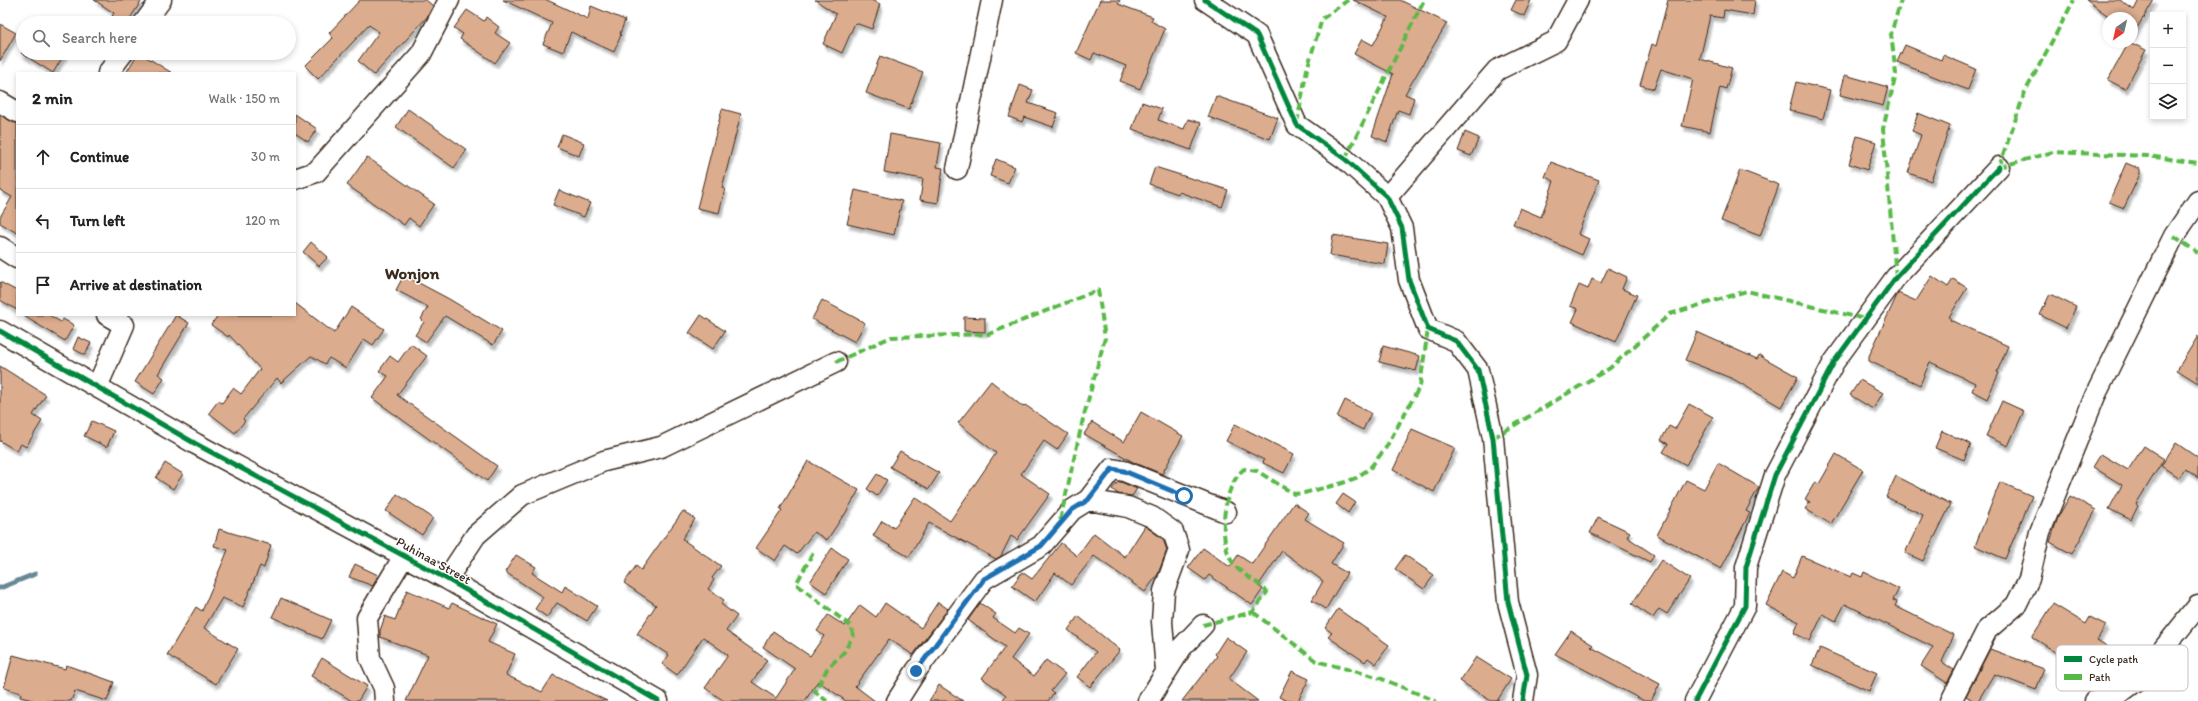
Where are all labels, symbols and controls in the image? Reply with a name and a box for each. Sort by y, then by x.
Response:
north arrow [2102,12,2138,48]
map controls [2150,12,2186,120]
button: + [2150,12,2186,48]
search box [16,16,296,60]
icon: search [30,27,52,49]
text: Search here [62,29,137,47]
button: − [2150,48,2186,84]
button: layers [2150,84,2186,120]
text: 2 min [32,88,72,108]
text: Walk · 150 m [209,91,280,106]
icon: ahead [32,146,54,168]
text: Continue [70,148,129,166]
text: 30 m [251,149,280,164]
icon: left [32,210,54,232]
text: Turn left [70,212,125,230]
text: 120 m [245,213,280,228]
district label: Wonjon [385,263,440,284]
icon: arrive [32,274,54,296]
text: Arrive at destination [70,276,202,294]
route start [1175,487,1193,505]
street label: Puhinaa Street [394,534,474,587]
legend [2056,645,2188,691]
text: Cycle path [2089,653,2138,666]
route end [907,662,925,680]
text: Path [2089,671,2111,684]

